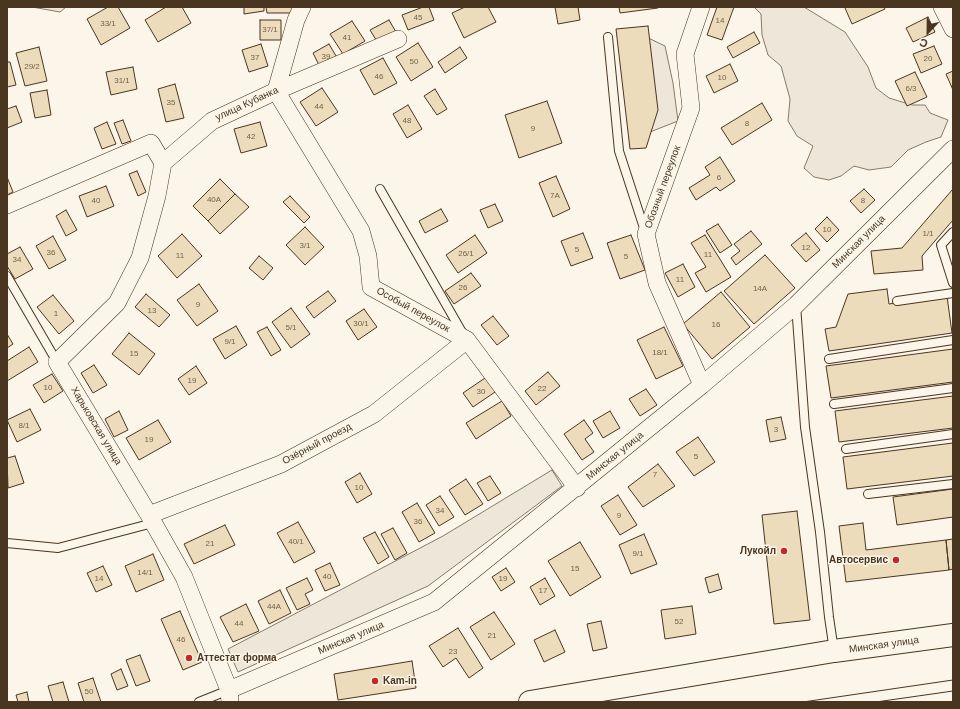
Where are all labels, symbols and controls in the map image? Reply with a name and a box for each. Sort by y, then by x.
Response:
north arrow [908,12,948,52]
house number: 45 [414,13,422,23]
house number: 14 [716,16,724,26]
house number: 33/1 [100,19,116,29]
house number: 37/1 [262,25,278,35]
house number: 41 [343,33,351,43]
text: С [918,36,929,50]
house number: 39 [322,52,330,62]
house number: 37 [251,53,259,63]
house number: 20 [924,54,932,64]
house number: 50 [410,57,418,67]
house number: 29/2 [24,62,40,72]
house number: 46 [375,72,383,82]
house number: 10 [718,73,726,83]
house number: 31/1 [114,76,130,86]
street label: улица Кубанка [214,84,280,124]
house number: 6/3 [905,84,917,94]
house number: 35 [167,98,175,108]
house number: 44 [315,102,323,112]
house number: 48 [403,116,411,126]
house number: 8 [745,119,749,129]
house number: 9 [531,124,535,134]
house number: 42 [247,132,255,142]
street label: Обозный переулок [642,144,684,230]
house number: 6 [717,173,721,183]
house number: 7А [550,191,560,201]
house number: 40А [207,195,221,205]
house number: 40 [92,196,100,206]
house number: 8 [861,196,865,206]
street label: Минская улица [830,213,888,271]
house number: 10 [823,225,831,235]
house number: 1/1 [922,229,934,239]
house number: 3/1 [299,241,311,251]
house number: 12 [802,243,810,253]
house number: 5 [575,245,579,255]
house number: 36 [47,248,55,258]
house number: 26/1 [458,249,474,259]
house number: 11 [704,250,712,260]
house number: 11 [176,251,184,261]
house number: 5 [624,252,628,262]
house number: 34 [13,255,21,265]
house number: 11 [676,275,684,285]
house number: 26 [459,283,467,293]
house number: 14А [753,284,767,294]
street label: Особый переулок [374,285,452,335]
house number: 9 [196,300,200,310]
house number: 13 [148,306,156,316]
house number: 1 [54,309,58,319]
house number: 30/1 [353,319,369,329]
house number: 16 [712,320,720,330]
house number: 5/1 [285,323,297,333]
house number: 9/1 [224,337,236,347]
house number: 18/1 [652,348,668,358]
house number: 15 [130,349,138,359]
house number: 19 [188,376,196,386]
house number: 10 [44,383,52,393]
house number: 22 [538,384,546,394]
street label: Харьковская улица [68,385,124,467]
house number: 30 [477,387,485,397]
house number: 8/1 [18,421,30,431]
street label: Озёрный проезд [280,421,354,467]
house number: 3 [774,425,778,435]
street label: Минская улица [584,429,646,483]
house number: 19 [145,435,153,445]
house number: 5 [694,452,698,462]
house number: 7 [653,470,657,480]
house number: 10 [355,483,363,493]
house number: 34 [436,506,444,516]
house number: 9 [617,511,621,521]
house number: 36 [414,517,422,527]
house number: 40/1 [288,537,304,547]
house number: 21 [206,539,214,549]
place label: Лукойл [740,545,776,557]
marker: Лукойл [779,546,789,556]
house number: 9/1 [632,549,644,559]
place label: Автосервис [829,554,888,566]
marker: Автосервис [891,555,901,565]
house number: 15 [571,564,579,574]
house number: 14/1 [137,568,153,578]
house number: 40 [323,572,331,582]
house number: 14 [95,574,103,584]
house number: 19 [499,574,507,584]
house number: 17 [539,586,547,596]
house number: 44А [267,602,281,612]
house number: 52 [675,617,683,627]
house number: 44 [235,619,243,629]
street label: Минская улица [316,619,386,657]
house number: 21 [488,631,496,641]
street label: Минская улица [848,634,920,656]
house number: 46 [177,635,185,645]
house number: 23 [449,647,457,657]
place label: Аттестат форма [197,652,277,664]
marker: Аттестат форма [184,653,194,663]
place label: Kam-in [383,675,417,687]
marker: Kam-in [370,676,380,686]
house number: 50 [85,687,93,697]

